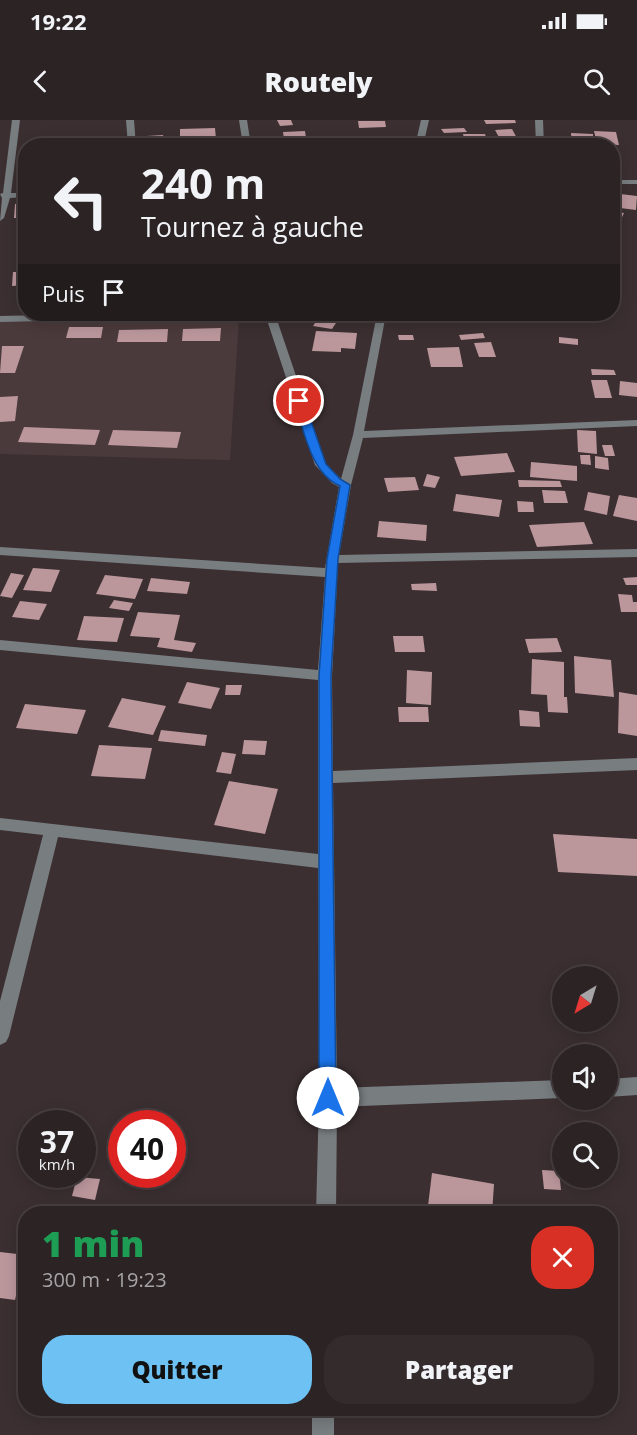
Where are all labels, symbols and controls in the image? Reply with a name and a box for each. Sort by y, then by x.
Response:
text: 19:22 [30,6,87,36]
text: Routely [265,63,372,100]
icon: back [24,65,57,98]
icon: search [580,65,613,98]
text: 240 m [141,154,265,211]
icon: left [42,162,120,240]
text: Tournez à gauche [141,208,364,245]
icon: arrive [97,276,130,309]
text: Puis [42,278,85,308]
pin [273,375,324,426]
icon: arrive [282,384,315,417]
north arrow [552,966,618,1032]
map controls [552,966,618,1188]
button: sound [552,1044,618,1110]
position arrow [296,1066,360,1130]
speed limit sign: 40 [108,1110,186,1188]
text: 37 [40,1121,74,1162]
button: search [552,1122,618,1188]
text: km/h [39,1154,75,1174]
text: 1 min [42,1219,144,1268]
button: close [531,1226,594,1289]
text: 300 m · 19:23 [42,1266,167,1293]
button: Quitter [42,1335,312,1404]
button: Partager [324,1335,594,1404]

